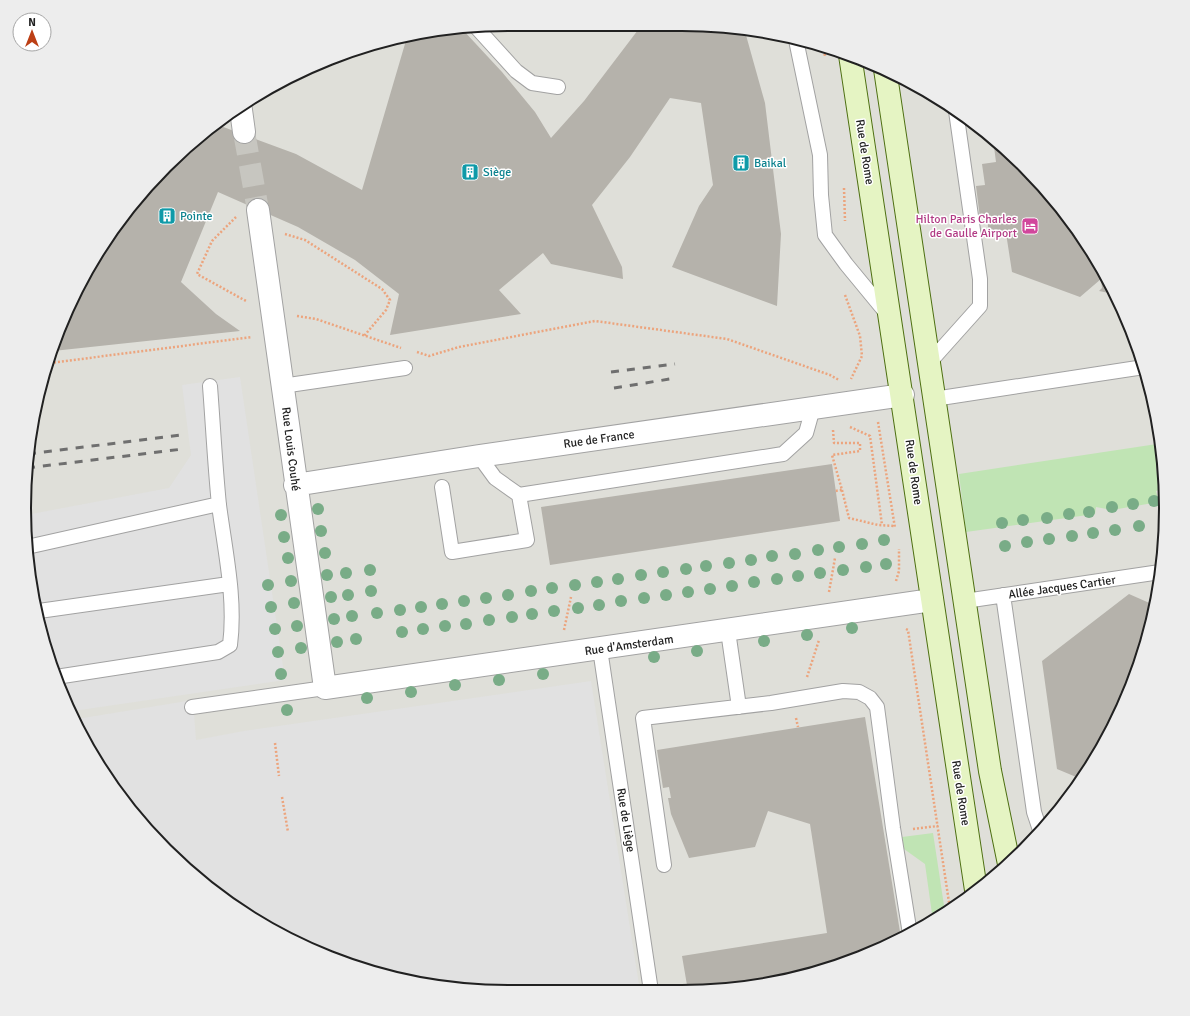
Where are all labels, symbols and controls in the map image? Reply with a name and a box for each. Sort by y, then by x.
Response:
north arrow [12,12,52,52]
text: N [28,16,36,29]
street label: Rue de Rome [852,118,877,186]
building icon: Baikal [731,153,751,173]
place label: Baikal [754,156,787,171]
building icon: Siège [460,162,480,182]
place label: Siège [483,165,511,180]
building icon: Pointe [157,206,177,226]
place label: Pointe [180,209,213,224]
place label: Hilton Paris Charles de Gaulle Airport [915,212,1017,241]
hotel icon: Hilton Paris Charles de Gaulle Airport [1020,216,1040,236]
street label: Rue Louis Couhé [278,406,303,492]
street label: Rue de France [563,427,636,452]
street label: Rue de Rome [901,438,926,506]
street label: Allée Jacques Cartier [1008,572,1117,602]
street label: Rue d'Amsterdam [584,632,674,659]
street label: Rue de Rome [948,759,973,827]
street label: Rue de Liège [613,787,638,853]

